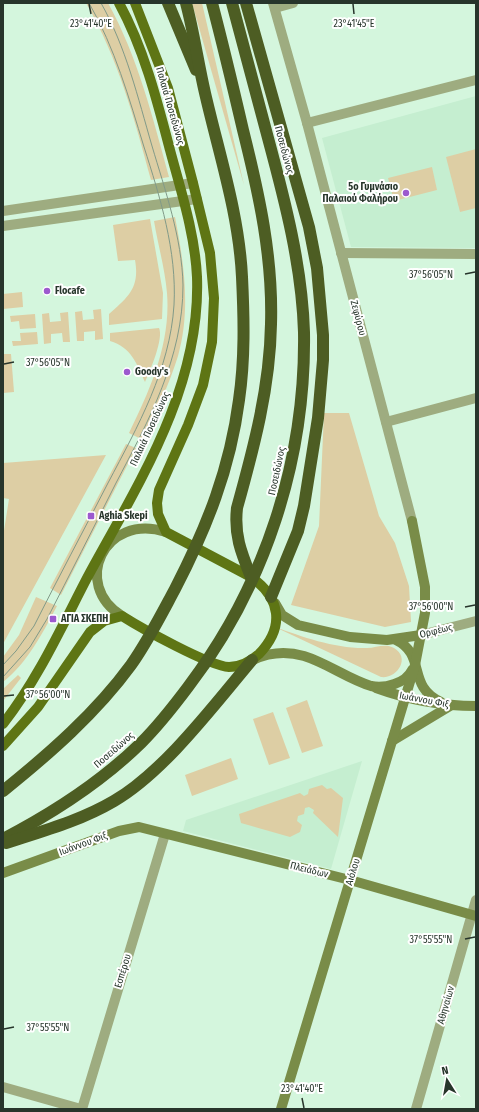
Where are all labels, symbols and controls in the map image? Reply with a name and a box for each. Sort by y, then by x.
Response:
text: 23°41'40"E [70,18,112,30]
text: 23°41'45"E [334,18,375,30]
street label: Παλαιά Ποσειδώνος [153,65,188,147]
street label: Ποσειδώνος [272,124,297,176]
place label: 5ο Γυμνάσιο Παλαιού Φαλήρου [322,180,399,205]
marker: 5ο Γυμνάσιο Παλαιού Φαλήρου [401,188,411,198]
text: 37°56'05"N [409,269,453,281]
place label: Flocafe [55,285,85,297]
marker: Flocafe [42,286,52,296]
street label: Ζεφύρου [348,299,369,337]
text: 37°56'05"N [26,357,70,369]
place label: Goody's [135,366,169,378]
marker: Goody's [122,367,132,377]
street label: Παλαιά Ποσειδώνος [127,389,173,468]
street label: Ποσειδώνος [265,445,288,496]
place label: Aghia Skepi [98,510,148,522]
marker: Aghia Skepi [86,511,96,521]
text: 37°56'00"N [409,601,453,613]
place label: ΑΓΙΑ ΣΚΕΠΗ [60,613,108,625]
marker: ΑΓΙΑ ΣΚΕΠΗ [48,614,58,624]
street label: Ορφέως [418,620,454,641]
street label: Ιωάννου Φιξ [398,688,451,711]
text: 37°56'00"N [26,689,70,701]
street label: Ποσειδώνος [91,728,137,771]
street label: Ιωάννου Φιξ [57,828,110,858]
street label: Αιόλου [342,857,363,887]
street label: Πλειάδων [289,858,330,881]
text: 37°55'55"N [410,934,452,946]
street label: Εσπέρου [111,952,134,989]
street label: Αθηναίων [434,984,457,1025]
text: 37°55'55"N [27,1022,69,1034]
north arrow [427,1060,467,1100]
text: N [441,1064,450,1078]
text: 23°41'40"E [281,1083,323,1095]

